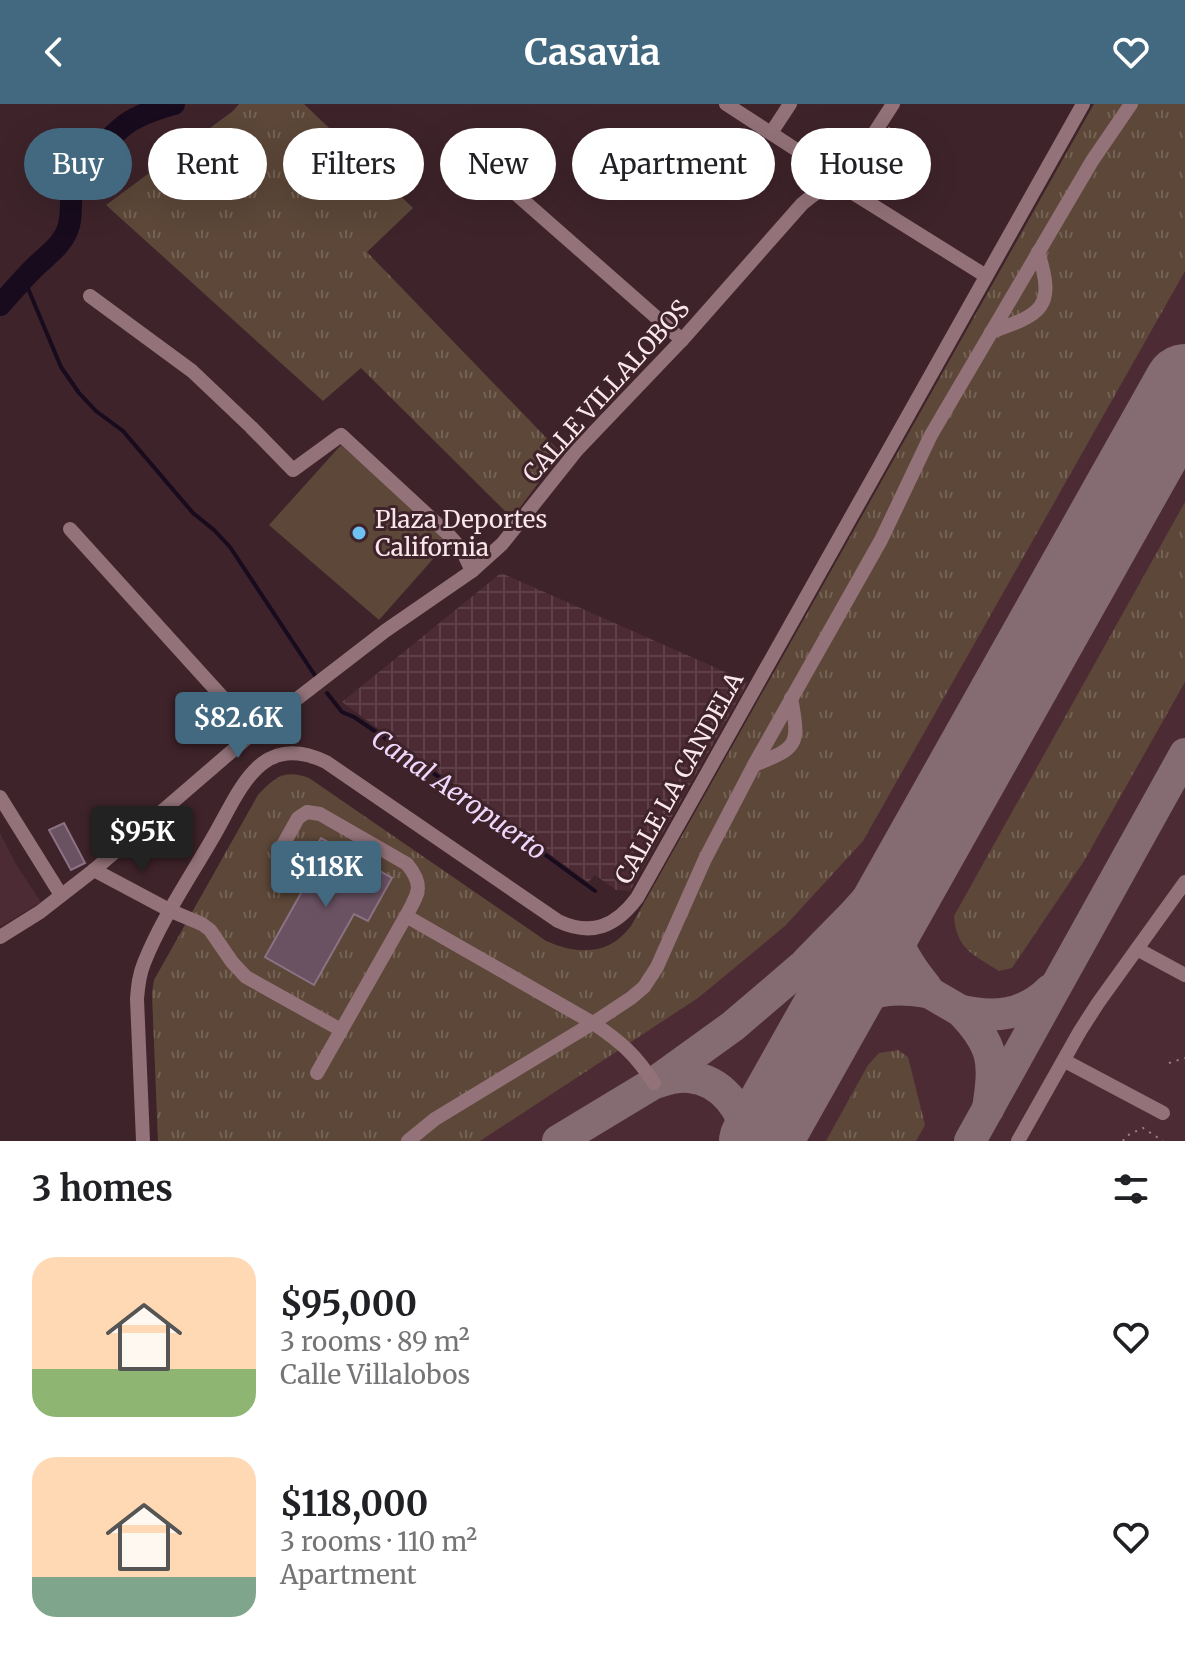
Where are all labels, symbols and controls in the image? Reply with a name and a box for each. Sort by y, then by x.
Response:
icon: back [32,30,76,74]
text: Casavia [525,30,660,75]
icon: heart [1109,30,1153,74]
chip: Buy [24,128,132,200]
chip: Rent [148,128,267,200]
chip: Filters [283,128,424,200]
chip: New [440,128,556,200]
chip: Apartment [572,128,775,200]
chip: House [791,128,931,200]
street label: CALLE VILLALOBOS [516,293,696,489]
place label: Plaza Deportes California [375,504,547,563]
marker: Plaza Deportes California [350,524,368,542]
street label: CALLE LA CANDELA [608,666,751,889]
pin: $82.6K [173,692,303,760]
text: $82.6K [193,701,283,734]
water label: Canal Aeropuerto [365,721,553,867]
pin: $95K [95,806,189,874]
text: $95K [109,815,175,848]
pin: $118K [270,841,382,909]
text: $118K [289,850,363,883]
icon: filters [1109,1167,1153,1211]
text: 3 homes [32,1168,173,1210]
text: $95,000 [280,1283,417,1325]
icon: home [96,1289,192,1385]
icon: heart [1109,1315,1153,1359]
text: 3 rooms · 89 m² [280,1325,470,1358]
text: Calle Villalobos [280,1358,470,1391]
text: $118,000 [280,1483,428,1525]
icon: home [96,1489,192,1585]
icon: heart [1109,1515,1153,1559]
text: 3 rooms · 110 m² [280,1525,477,1558]
text: Apartment [280,1558,417,1591]

